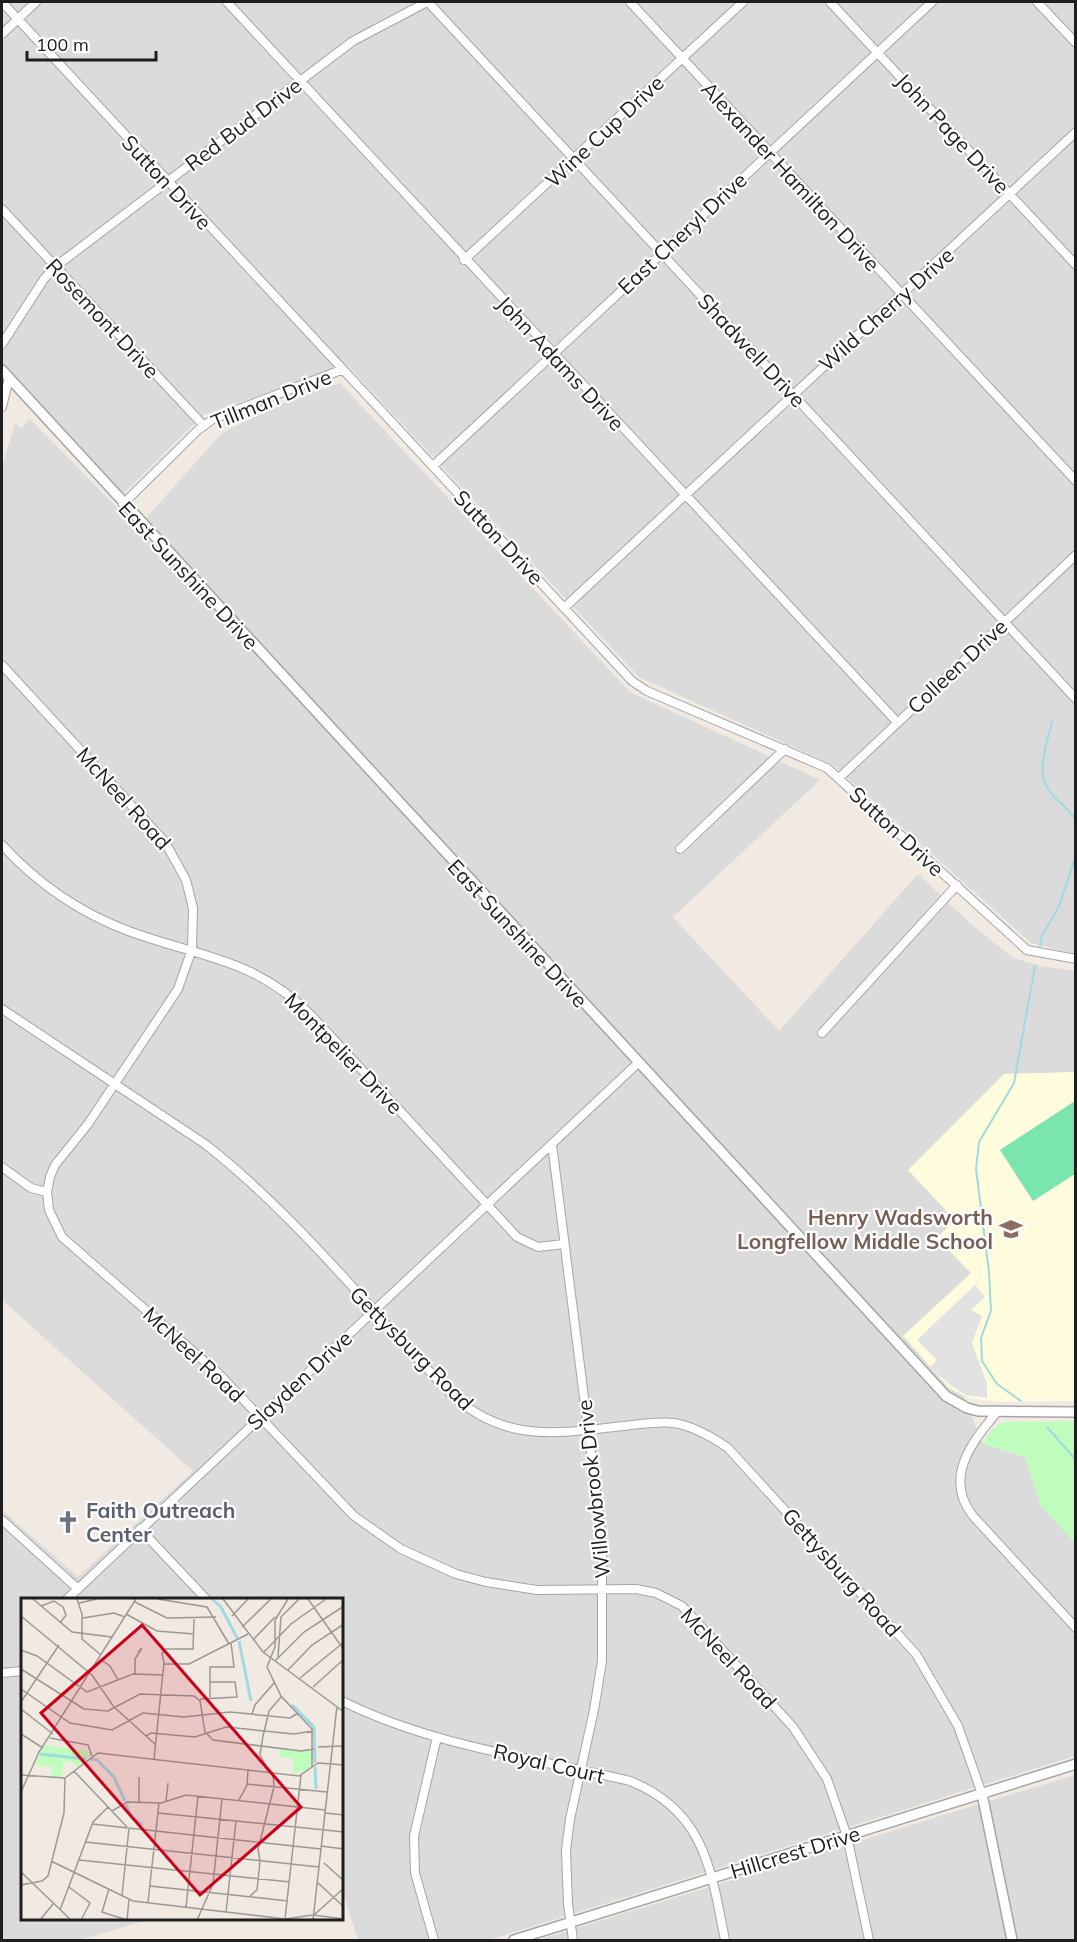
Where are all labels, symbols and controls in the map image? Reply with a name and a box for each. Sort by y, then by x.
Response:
scale bar [27,24,156,62]
text: 100 m [36,33,89,56]
street label: John Page Drive [891,67,1015,199]
street label: Wine Cup Drive [539,69,669,193]
street label: Red Bud Drive [180,72,306,176]
street label: Alexander Hamilton Drive [696,76,886,276]
street label: Sutton Drive [117,129,217,235]
street label: East Cheryl Drive [612,167,752,299]
street label: Wild Cherry Drive [813,242,959,376]
street label: Rosemont Drive [41,253,165,383]
street label: Shadwell Drive [693,288,811,412]
street label: John Adams Drive [492,290,630,436]
street label: Tillman Drive [207,363,335,435]
street label: Sutton Drive [449,484,549,590]
street label: East Sunshine Drive [114,496,264,654]
street label: Colleen Drive [902,613,1012,719]
street label: McNeel Road [71,741,177,855]
street label: Sutton Drive [844,781,950,881]
street label: East Sunshine Drive [443,854,593,1012]
street label: Montpelier Drive [279,987,409,1119]
place label: Henry Wadsworth Longfellow Middle School [737,1204,993,1254]
school or university icon: Henry Wadsworth Longfellow Middle School [998,1216,1024,1242]
street label: Gettysburg Road [345,1281,479,1415]
street label: McNeel Road [138,1301,250,1407]
street label: Slayden Drive [241,1325,357,1435]
street label: Willowbrook Drive [571,1398,615,1580]
place label: Faith Outreach Center [86,1497,235,1547]
street label: Gettysburg Road [777,1502,907,1642]
church icon: Faith Outreach Center [55,1509,81,1535]
inset map [21,1598,344,1921]
street label: McNeel Road [676,1602,782,1714]
street label: Royal Court [491,1738,607,1788]
street label: Hillcrest Drive [727,1820,863,1884]

